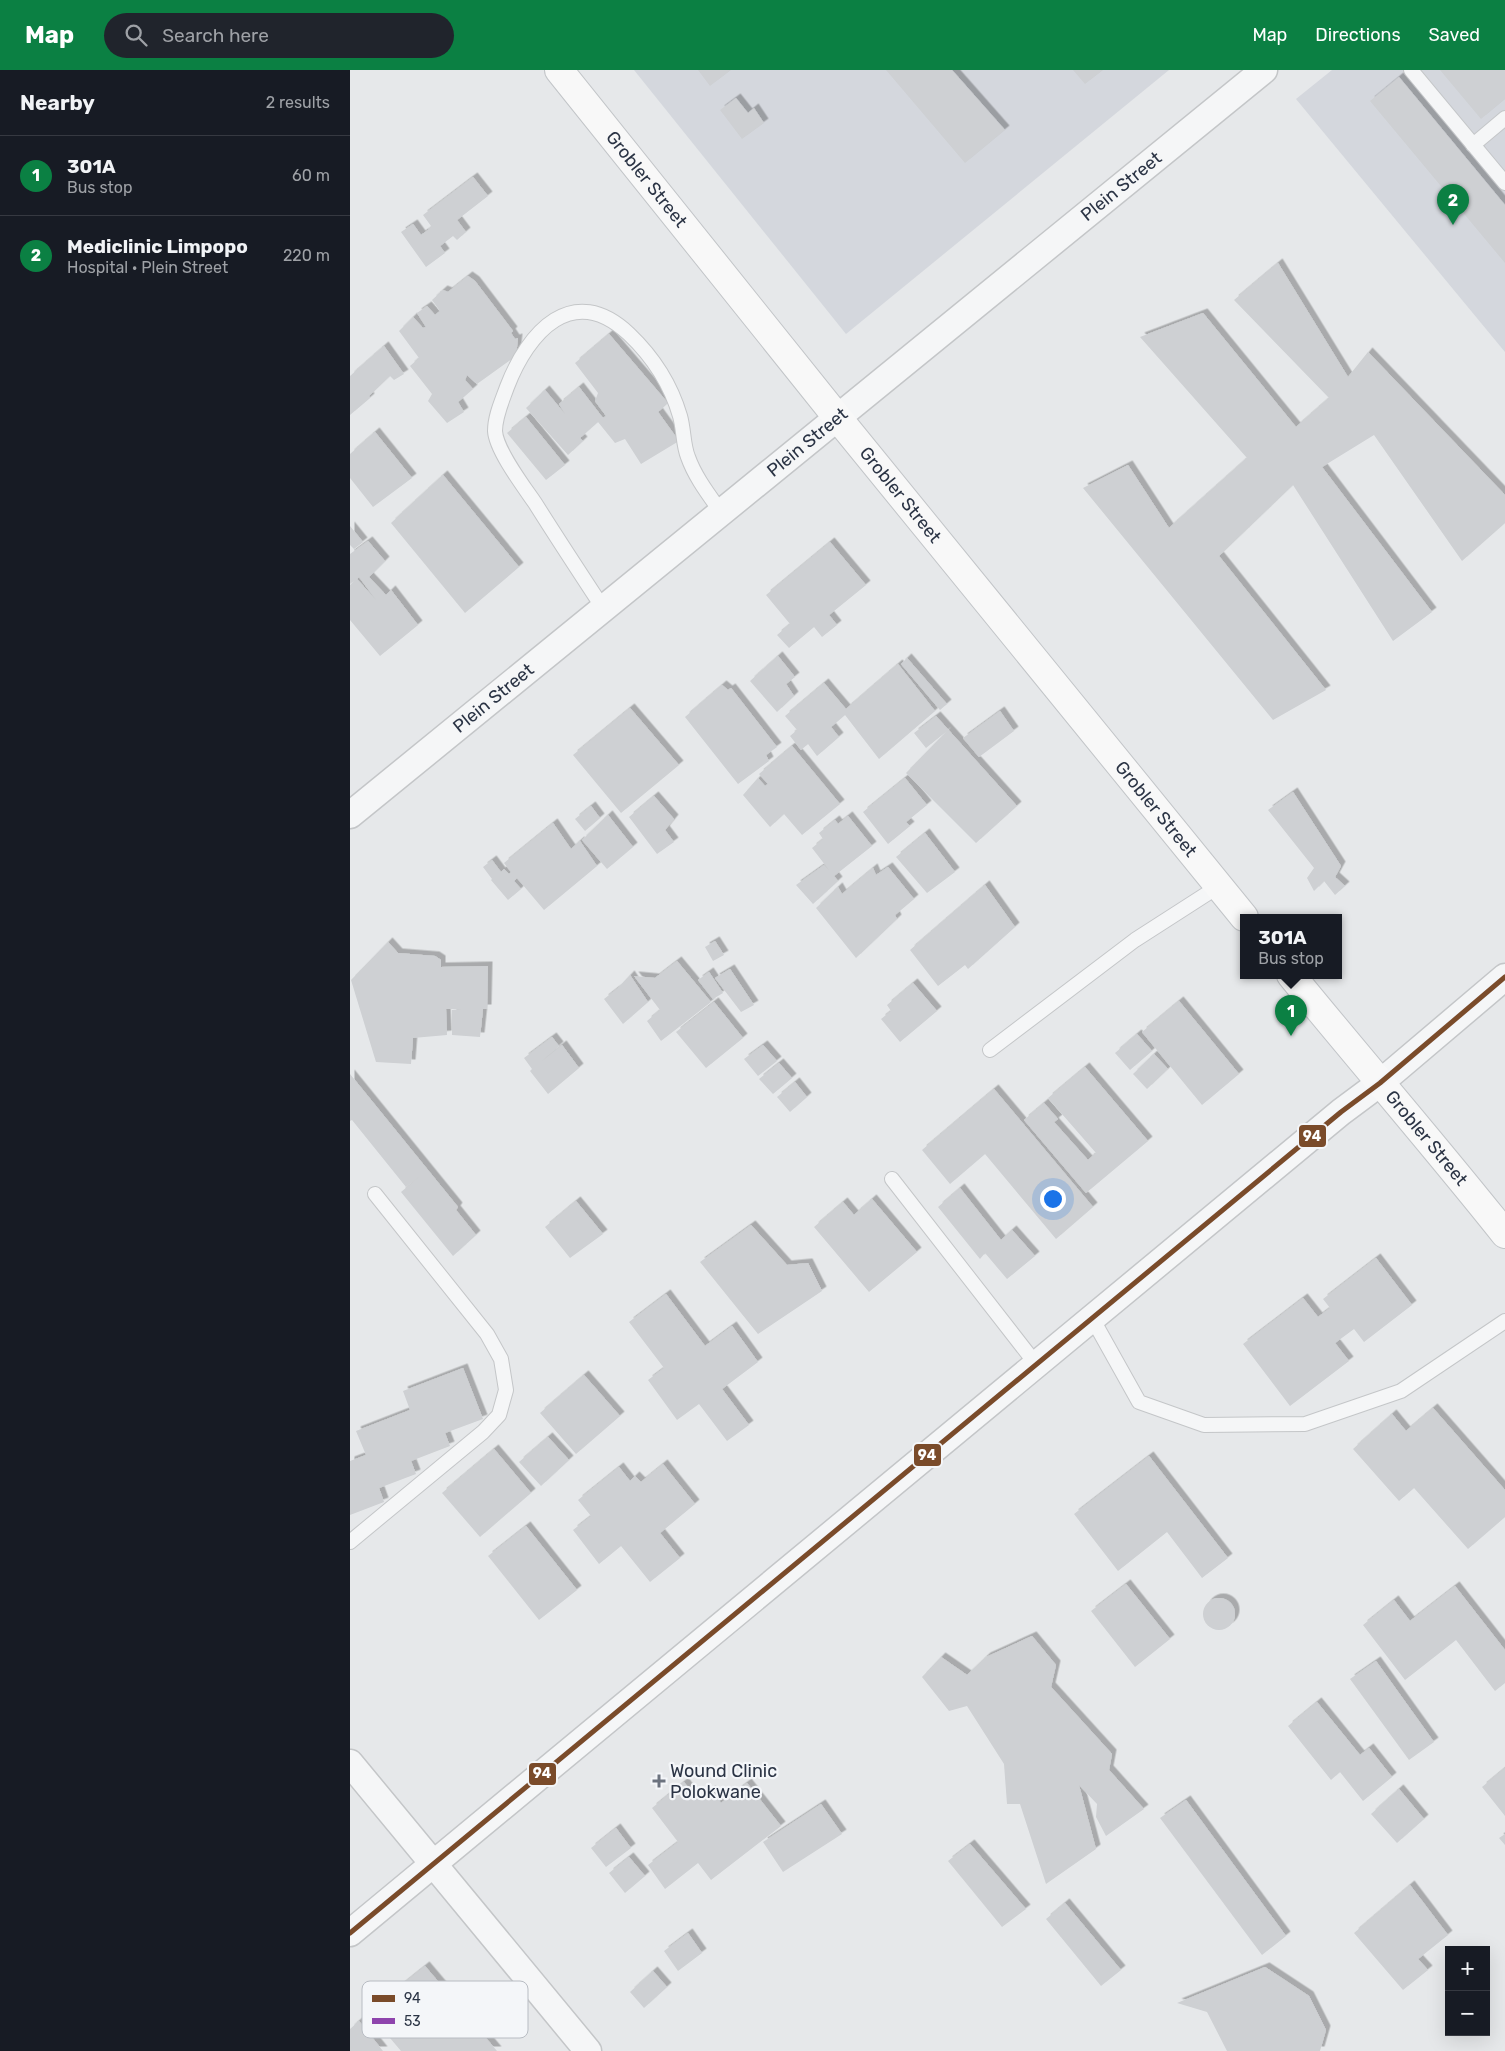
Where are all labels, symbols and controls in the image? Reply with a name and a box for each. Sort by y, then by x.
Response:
search box [104,13,454,58]
text: Map [25,21,74,49]
icon: search [122,21,150,49]
text: Search here [162,24,269,47]
text: Map [1252,24,1287,46]
text: Directions [1315,24,1401,46]
text: Saved [1429,24,1480,46]
text: Nearby [20,90,95,115]
text: 2 results [266,93,330,112]
street label: Grobler Street [601,127,692,232]
street label: Plein Street [1076,147,1166,226]
text: 301A [67,155,116,178]
text: 1 [32,166,40,185]
text: 60 m [292,166,330,185]
text: Bus stop [67,178,133,197]
pin: 2 [1437,184,1469,225]
text: Mediclinic Limpopo [67,235,248,258]
text: 2 [31,246,41,265]
text: 220 m [283,246,330,265]
text: Hospital · Plein Street [67,258,228,277]
street label: Plein Street [762,403,852,482]
street label: Grobler Street [855,442,946,547]
street label: Plein Street [449,659,538,738]
street label: Grobler Street [1110,756,1202,861]
popup [1240,914,1342,979]
text: 301A [1258,926,1307,949]
text: Bus stop [1258,949,1324,968]
pin: 1 [1275,995,1307,1036]
street label: Grobler Street [1381,1086,1472,1190]
line badge: 94 [1298,1124,1327,1148]
text: 94 [1303,1128,1322,1145]
your location [1040,1186,1066,1212]
line badge: 94 [913,1443,942,1467]
text: 94 [918,1447,937,1464]
place label: Wound Clinic Polokwane [670,1760,777,1803]
line badge: 94 [528,1762,557,1786]
text: 94 [533,1765,552,1782]
marker: Wound Clinic Polokwane [652,1774,666,1788]
map controls [1445,1946,1490,2036]
button: + [1445,1946,1490,1991]
legend [362,1981,528,2038]
text: 94 [404,1990,421,2007]
button: − [1445,1991,1490,2036]
text: 53 [404,2013,421,2030]

